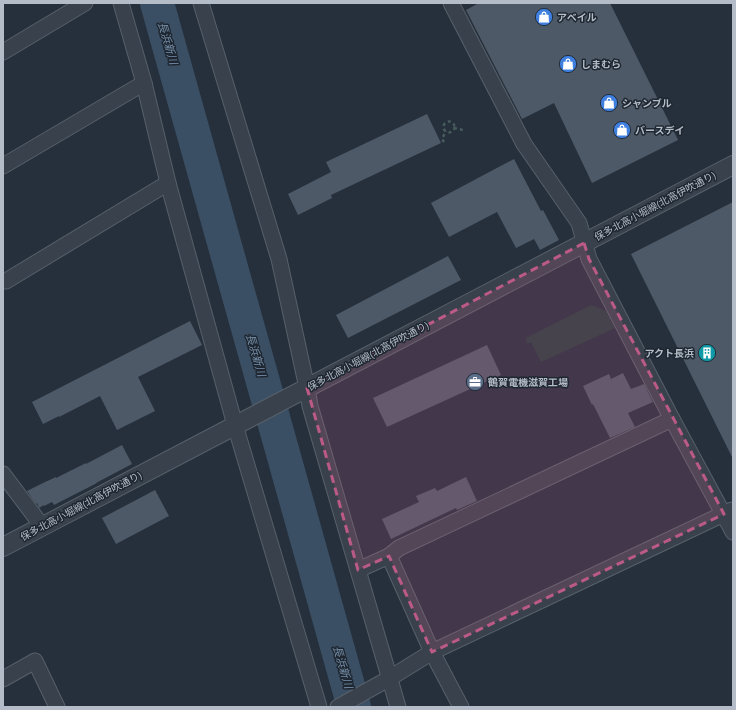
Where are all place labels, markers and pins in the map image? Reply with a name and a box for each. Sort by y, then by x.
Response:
shop icon: アベイル [534,7,554,27]
place label: アベイル [557,11,597,24]
shop icon: しまむら [558,54,578,74]
place label: しまむら [581,58,621,71]
shop icon: シャンブル [599,93,619,113]
place label: シャンブル [622,97,672,110]
shop icon: バースデイ [612,120,632,140]
place label: バースデイ [635,124,685,137]
building icon: アクト長浜 [697,343,717,363]
place label: アクト長浜 [645,347,694,360]
office icon: 鶴賀電機滋賀工場 [465,372,485,392]
place label: 鶴賀電機滋賀工場 [487,376,568,389]

